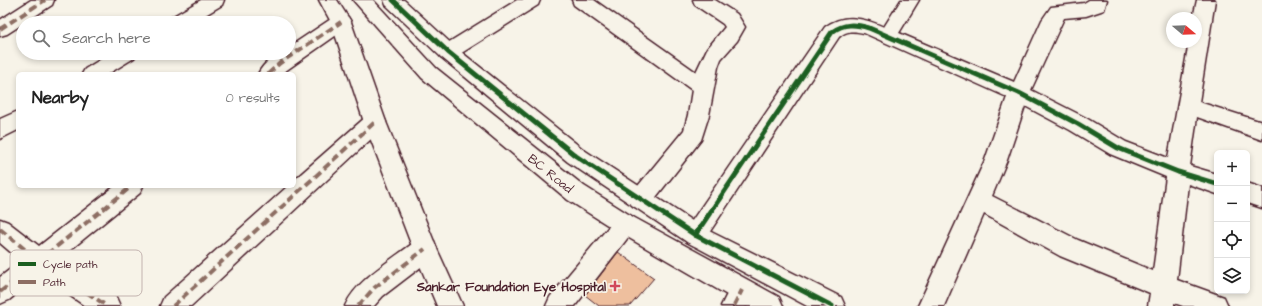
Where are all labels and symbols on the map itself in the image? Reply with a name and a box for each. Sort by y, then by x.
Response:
north arrow [1166,12,1202,48]
street label: BC Road [524,150,577,198]
legend [10,250,142,296]
text: Cycle path [43,257,98,273]
text: Path [43,275,66,290]
place label: Sankar Foundation Eye Hospital [416,278,606,297]
marker: Sankar Foundation Eye Hospital [609,280,621,292]

